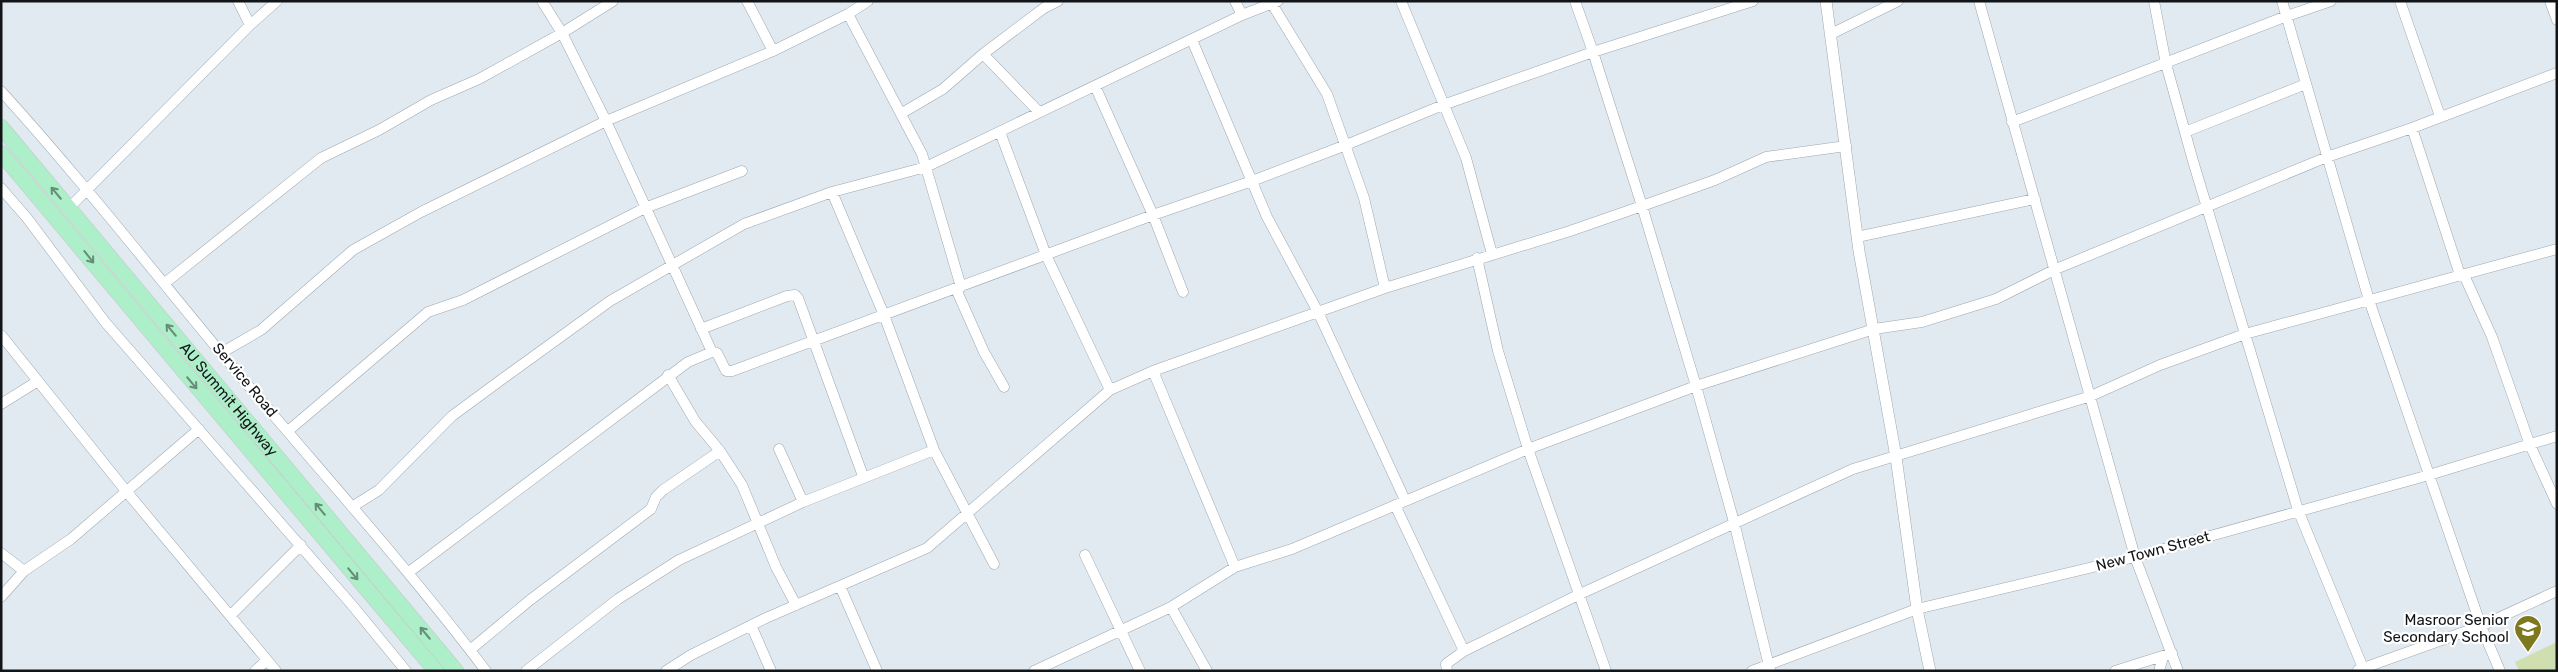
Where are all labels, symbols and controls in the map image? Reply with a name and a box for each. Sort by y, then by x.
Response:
one-way arrow [50,186,61,199]
one-way arrow [83,250,94,263]
one-way arrow [166,324,177,337]
street label: AU Summit Highway [176,339,281,460]
street label: Service Road [209,339,281,421]
one-way arrow [186,376,197,389]
one-way arrow [314,503,326,516]
street label: New Town Street [2094,527,2212,575]
one-way arrow [348,567,359,580]
place label: Masroor Senior Secondary School [2383,611,2509,646]
school or university icon: Masroor Senior Secondary School [2513,614,2543,653]
one-way arrow [419,627,430,640]

